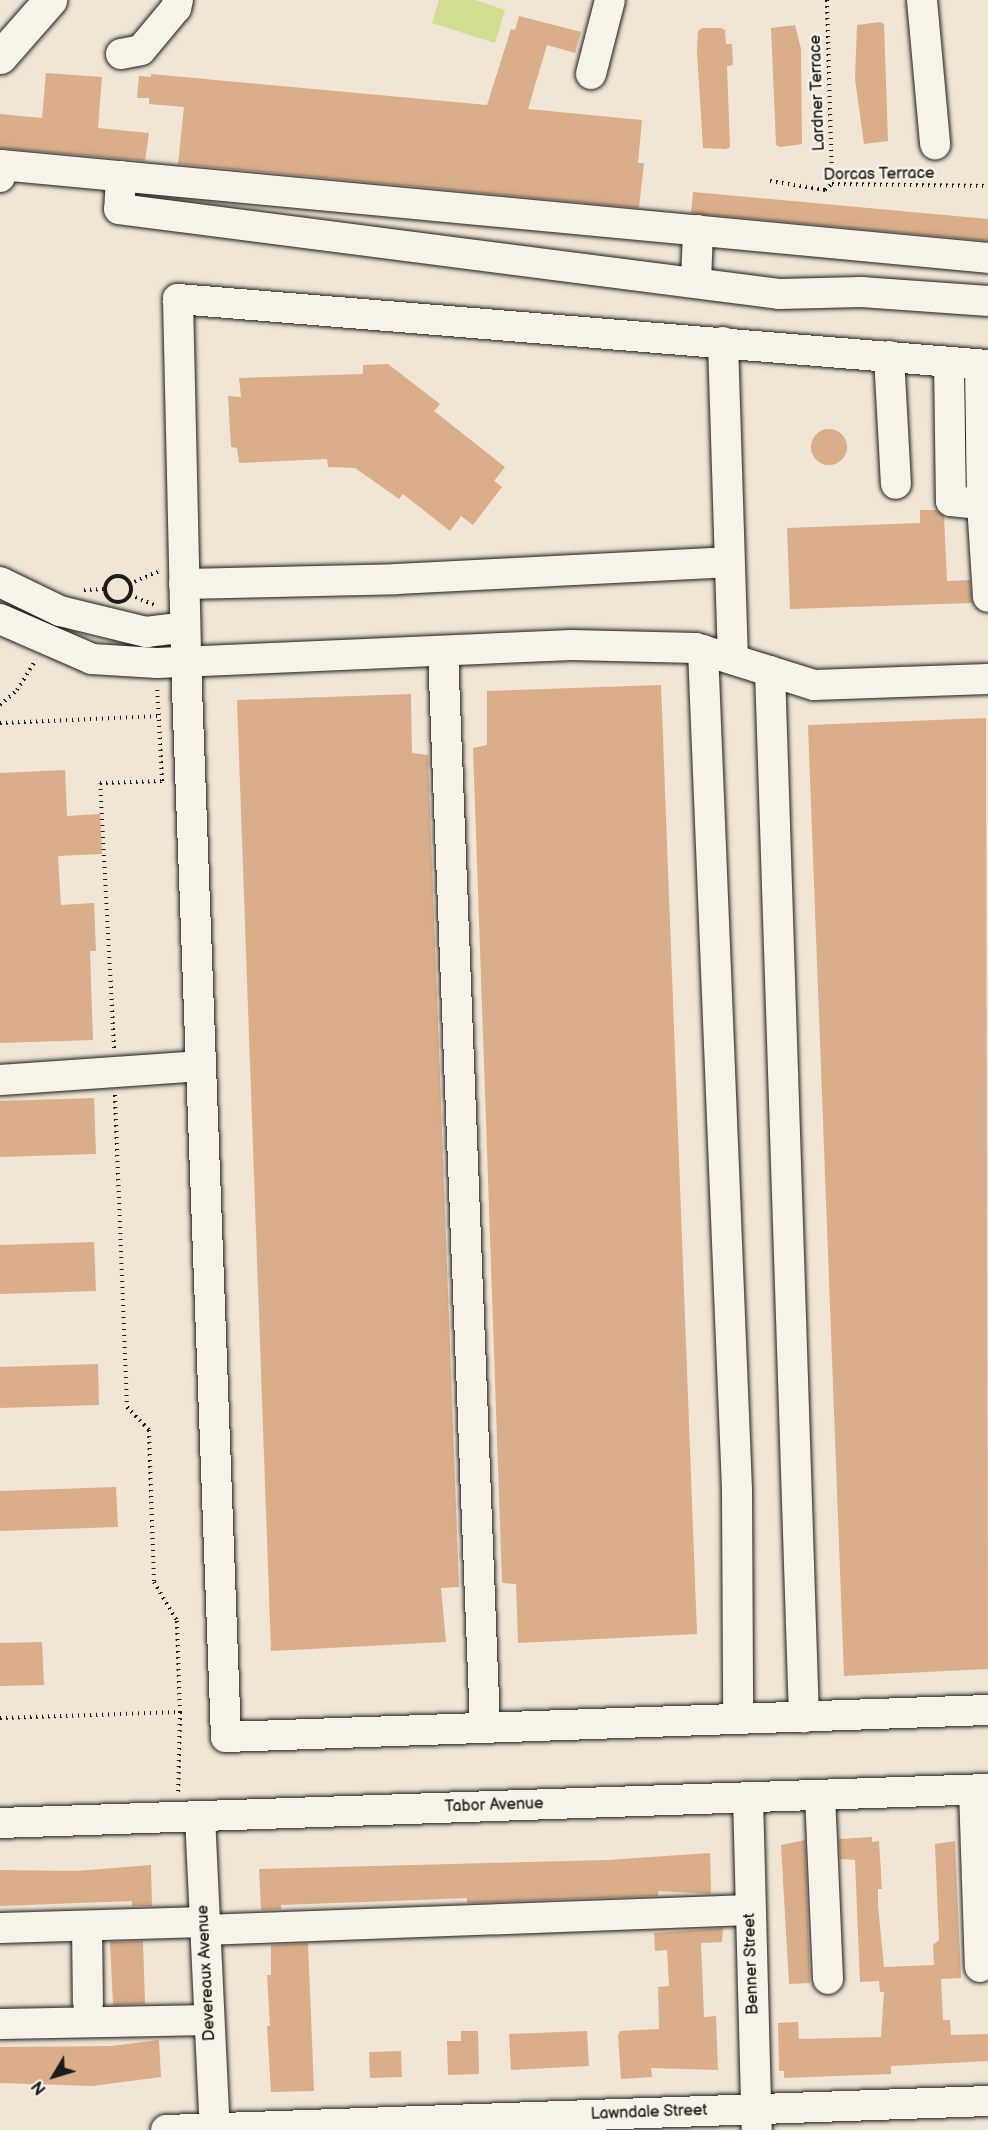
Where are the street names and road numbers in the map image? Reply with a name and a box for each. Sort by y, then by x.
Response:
street label: Lardner Terrace [806,34,830,152]
street label: Dorcas Terrace [823,164,935,186]
street label: Tabor Avenue [444,1795,544,1817]
street label: Devereaux Avenue [194,1904,220,2042]
street label: Benner Street [741,1913,763,2015]
street label: Lawndale Street [590,2101,708,2125]

